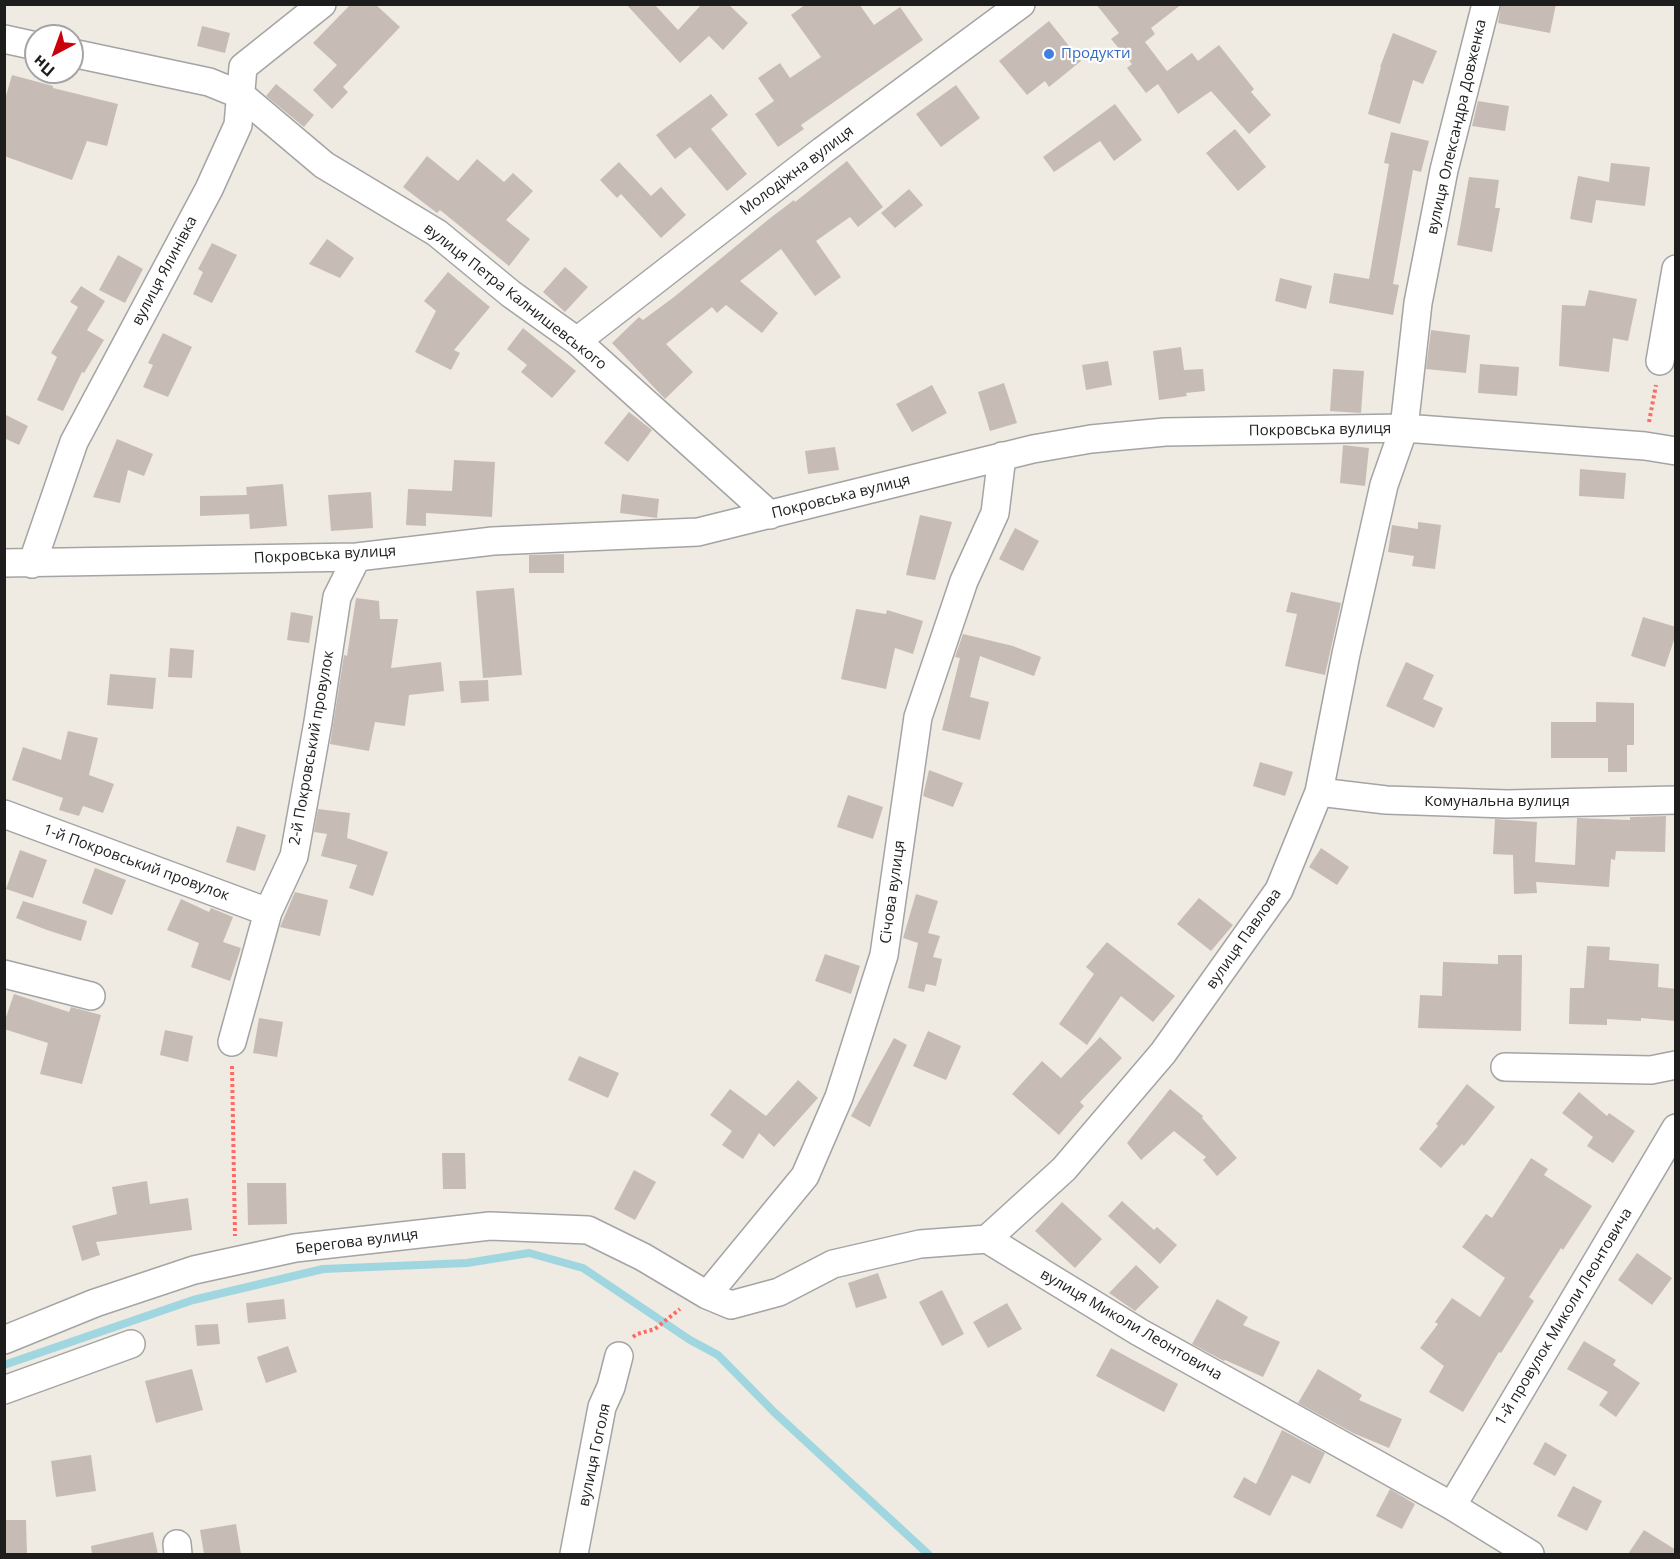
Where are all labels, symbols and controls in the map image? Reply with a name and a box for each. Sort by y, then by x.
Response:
street label: вулиця Олександра Довженка [1423,18,1491,236]
north arrow [24,24,84,84]
place label: Продукти [1061,45,1131,63]
marker: Продукти [1042,47,1056,61]
text: Пн [28,50,59,82]
street label: Молодіжна вулиця [737,123,857,219]
street label: вулиця Ялинівка [129,213,201,329]
street label: вулиця Петра Калнишевського [420,220,610,374]
street label: Покровська вулиця [1249,420,1391,440]
street label: Покровська вулиця [770,471,912,523]
street label: Покровська вулиця [253,542,397,568]
street label: 2-й Покровський провулок [286,649,338,847]
street label: Комунальна вулиця [1424,793,1570,811]
street label: 1-й Покровський провулок [40,821,232,905]
street label: Січова вулиця [877,839,909,945]
street label: вулиця Павлова [1203,885,1285,993]
street label: 1-й провулок Миколи Леонтовича [1492,1205,1636,1429]
street label: Берегова вулиця [295,1226,419,1258]
street label: вулиця Миколи Леонтовича [1037,1266,1225,1384]
street label: вулиця Гоголя [575,1402,615,1508]

